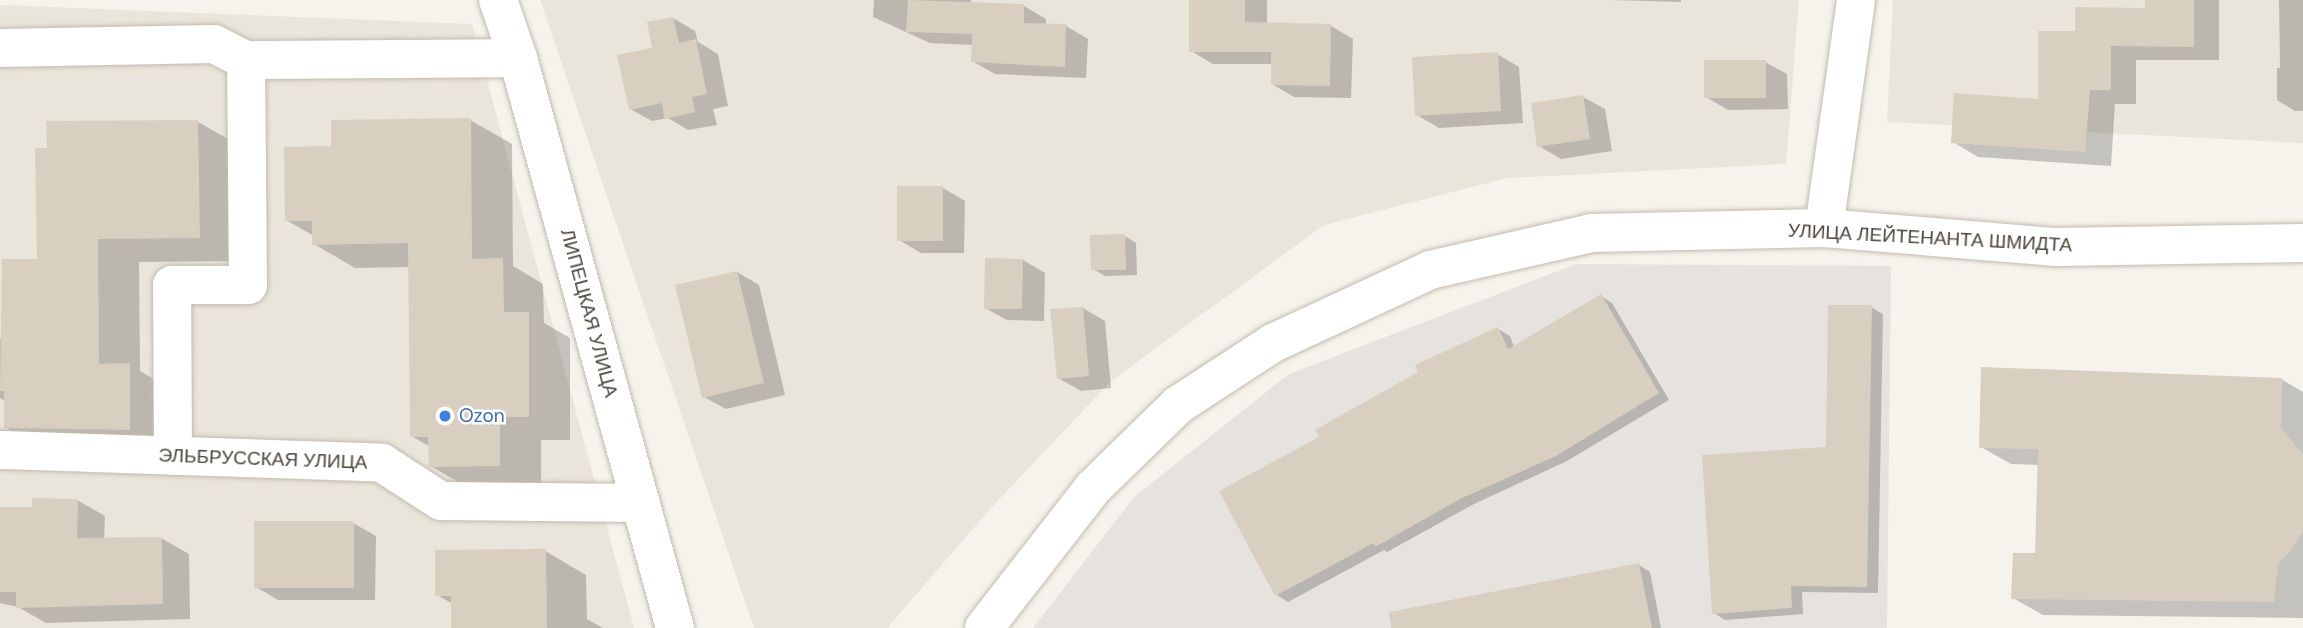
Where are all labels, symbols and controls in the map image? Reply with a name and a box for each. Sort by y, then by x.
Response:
street label: УЛИЦА ЛЕЙТЕНАНТА ШМИДТА [1787,219,2073,257]
street label: ЛИПЕЦКАЯ УЛИЦА [556,226,622,400]
place label: Ozon [459,405,505,427]
marker: Ozon [437,408,453,424]
street label: ЭЛЬБРУССКАЯ УЛИЦА [158,444,368,474]

